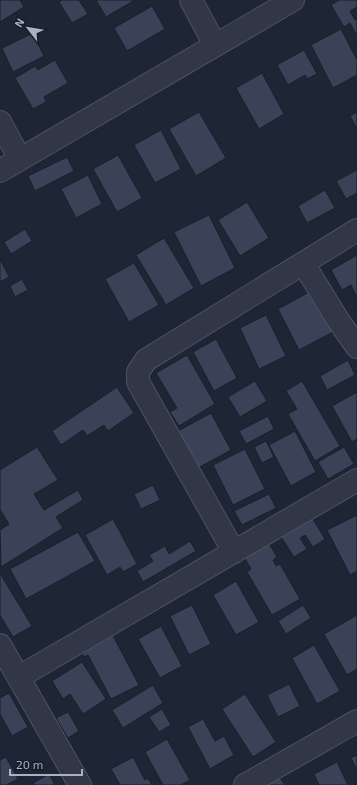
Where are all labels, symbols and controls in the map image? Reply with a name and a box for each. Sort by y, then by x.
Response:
north arrow [8,8,48,48]
text: N [11,16,27,29]
scale bar [10,751,82,777]
text: 20 m [16,757,43,771]

